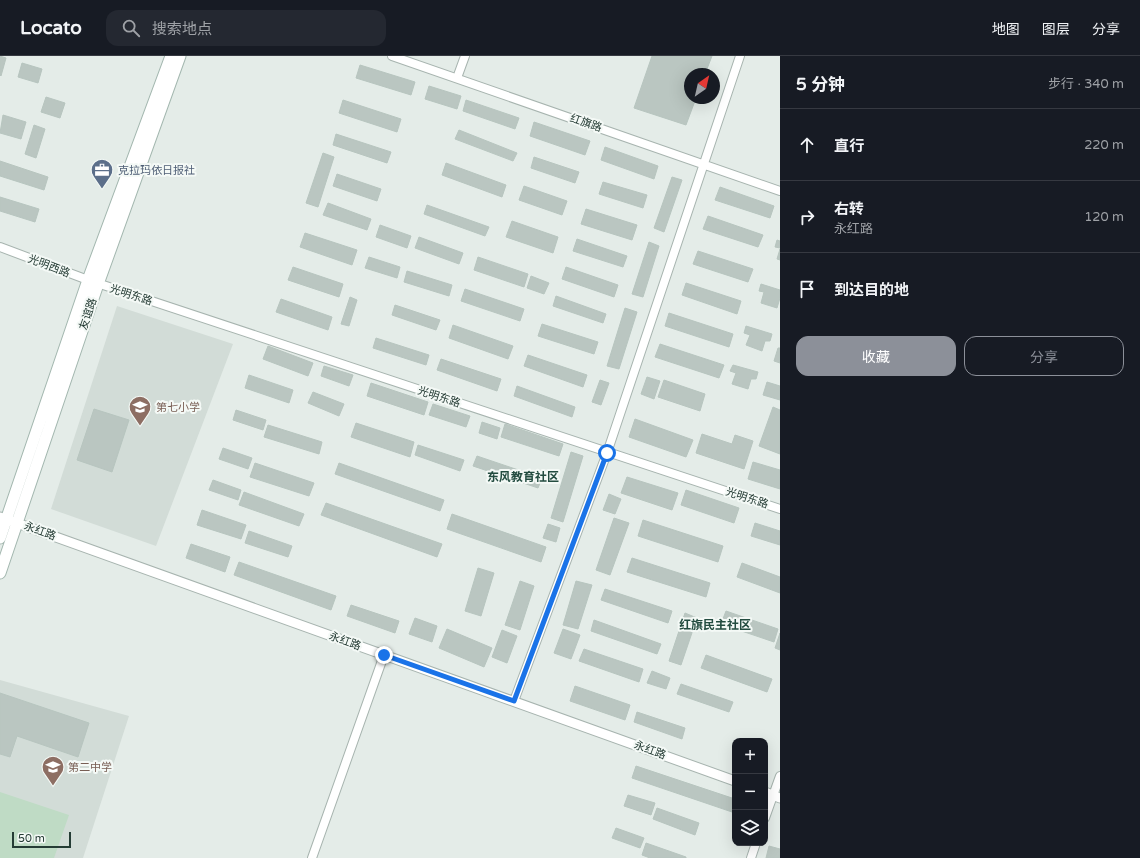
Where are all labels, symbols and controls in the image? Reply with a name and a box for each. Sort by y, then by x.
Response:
search box [106,10,386,46]
text: Locato [20,17,82,39]
icon: search [120,17,142,39]
text: 搜索地点 [152,20,212,38]
text: 地图 [992,21,1020,38]
text: 图层 [1042,21,1070,38]
text: 分享 [1092,21,1120,38]
north arrow [684,68,720,104]
text: 5 分钟 [796,74,845,95]
text: 步行 · 340 m [1048,76,1124,92]
street label: 红旗路 [568,111,604,135]
icon: ahead [796,134,818,156]
text: 直行 [834,137,864,155]
text: 220 m [1084,137,1124,153]
office icon: 克拉玛依日报社 [89,157,115,190]
place label: 克拉玛依日报社 [118,164,195,177]
text: 右转 [834,200,864,218]
icon: right [796,206,818,228]
text: 120 m [1084,209,1124,225]
text: 永红路 [834,221,873,237]
street label: 光明西路 [26,252,72,280]
icon: arrive [796,278,818,300]
text: 到达目的地 [834,281,909,299]
street label: 光明东路 [108,282,154,308]
street label: 友谊路 [76,296,100,332]
button: 收藏 [796,336,956,376]
button: 分享 [964,336,1124,376]
street label: 光明东路 [416,384,462,410]
school or university icon: 第七小学 [127,394,153,427]
place label: 第七小学 [156,401,200,414]
route start [598,444,616,462]
district label: 东风教育社区 [487,470,559,484]
street label: 光明东路 [724,485,770,511]
street label: 永红路 [22,519,58,543]
district label: 红旗民主社区 [679,618,751,632]
street label: 永红路 [327,629,363,653]
route end [375,646,393,664]
street label: 永红路 [632,738,668,762]
map controls [732,738,768,846]
button: + [732,738,768,774]
school or university icon: 第二中学 [40,754,66,787]
place label: 第二中学 [68,761,112,774]
button: − [732,774,768,810]
button: layers [732,810,768,846]
scale bar [12,830,71,849]
text: 50 m [18,832,45,845]

